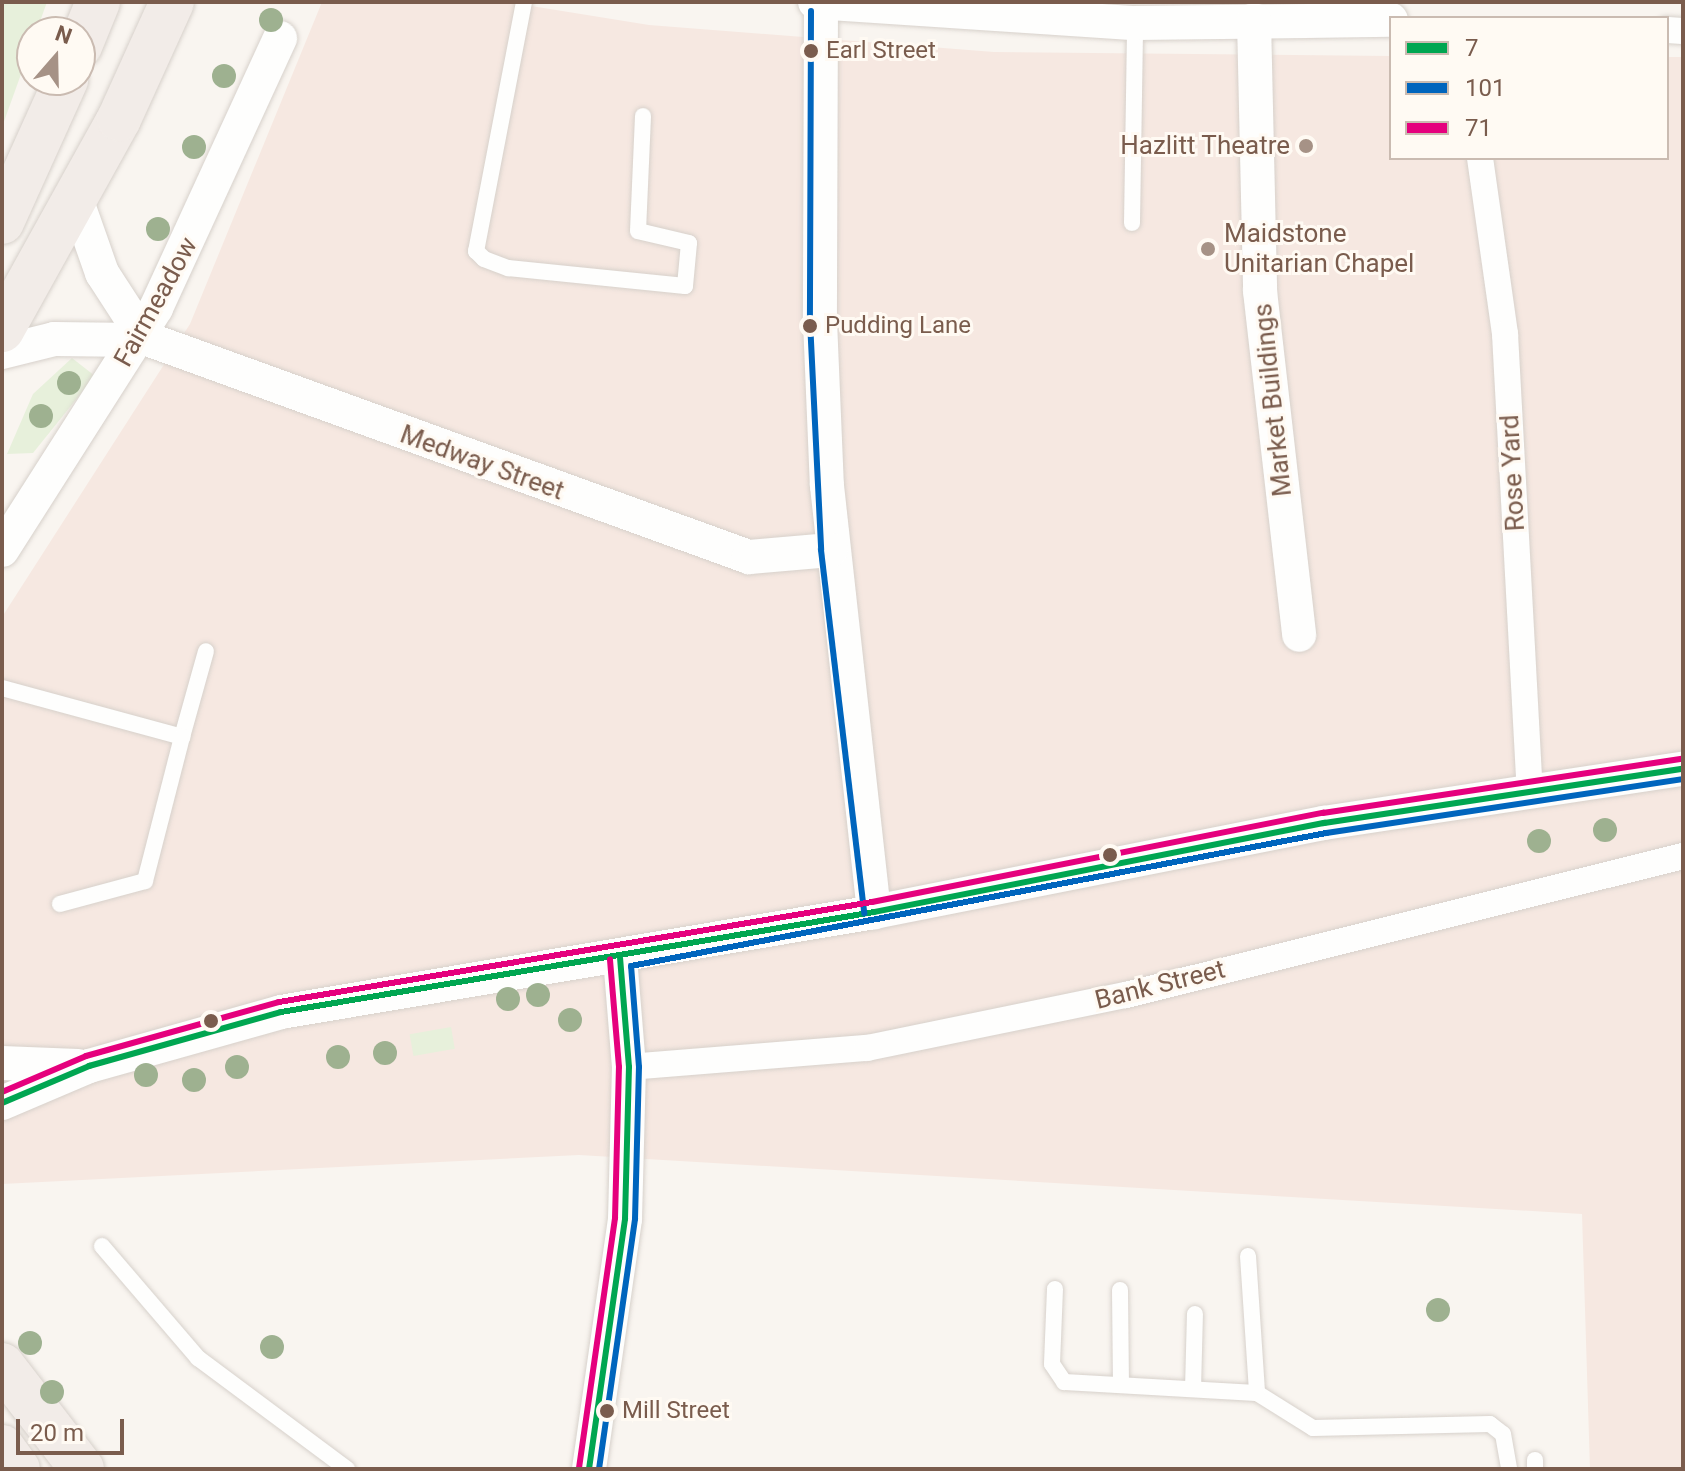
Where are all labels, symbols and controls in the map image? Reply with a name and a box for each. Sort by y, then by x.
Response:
north arrow [16,16,96,96]
legend [1389,16,1669,160]
text: N [52,20,75,49]
text: 7 [1465,34,1479,62]
place label: Earl Street [826,37,936,65]
marker: Earl Street [803,43,819,59]
text: 101 [1465,74,1505,102]
text: 71 [1465,114,1492,142]
place label: Hazlitt Theatre [1120,130,1290,162]
marker: Hazlitt Theatre [1297,137,1315,155]
place label: Maidstone Unitarian Chapel [1224,218,1414,280]
street label: Fairmeadow [108,232,204,372]
marker: Maidstone Unitarian Chapel [1199,240,1217,258]
street label: Market Buildings [1247,302,1299,498]
place label: Pudding Lane [825,312,971,340]
marker: Pudding Lane [802,318,818,334]
street label: Rose Yard [1494,414,1532,532]
street label: Medway Street [396,419,568,507]
unlabelled marker [1102,847,1118,863]
street label: Bank Street [1092,954,1228,1016]
unlabelled marker [203,1013,219,1029]
place label: Mill Street [622,1397,730,1425]
scale bar [20,1403,128,1453]
marker: Mill Street [599,1403,615,1419]
text: 20 m [30,1419,84,1447]

